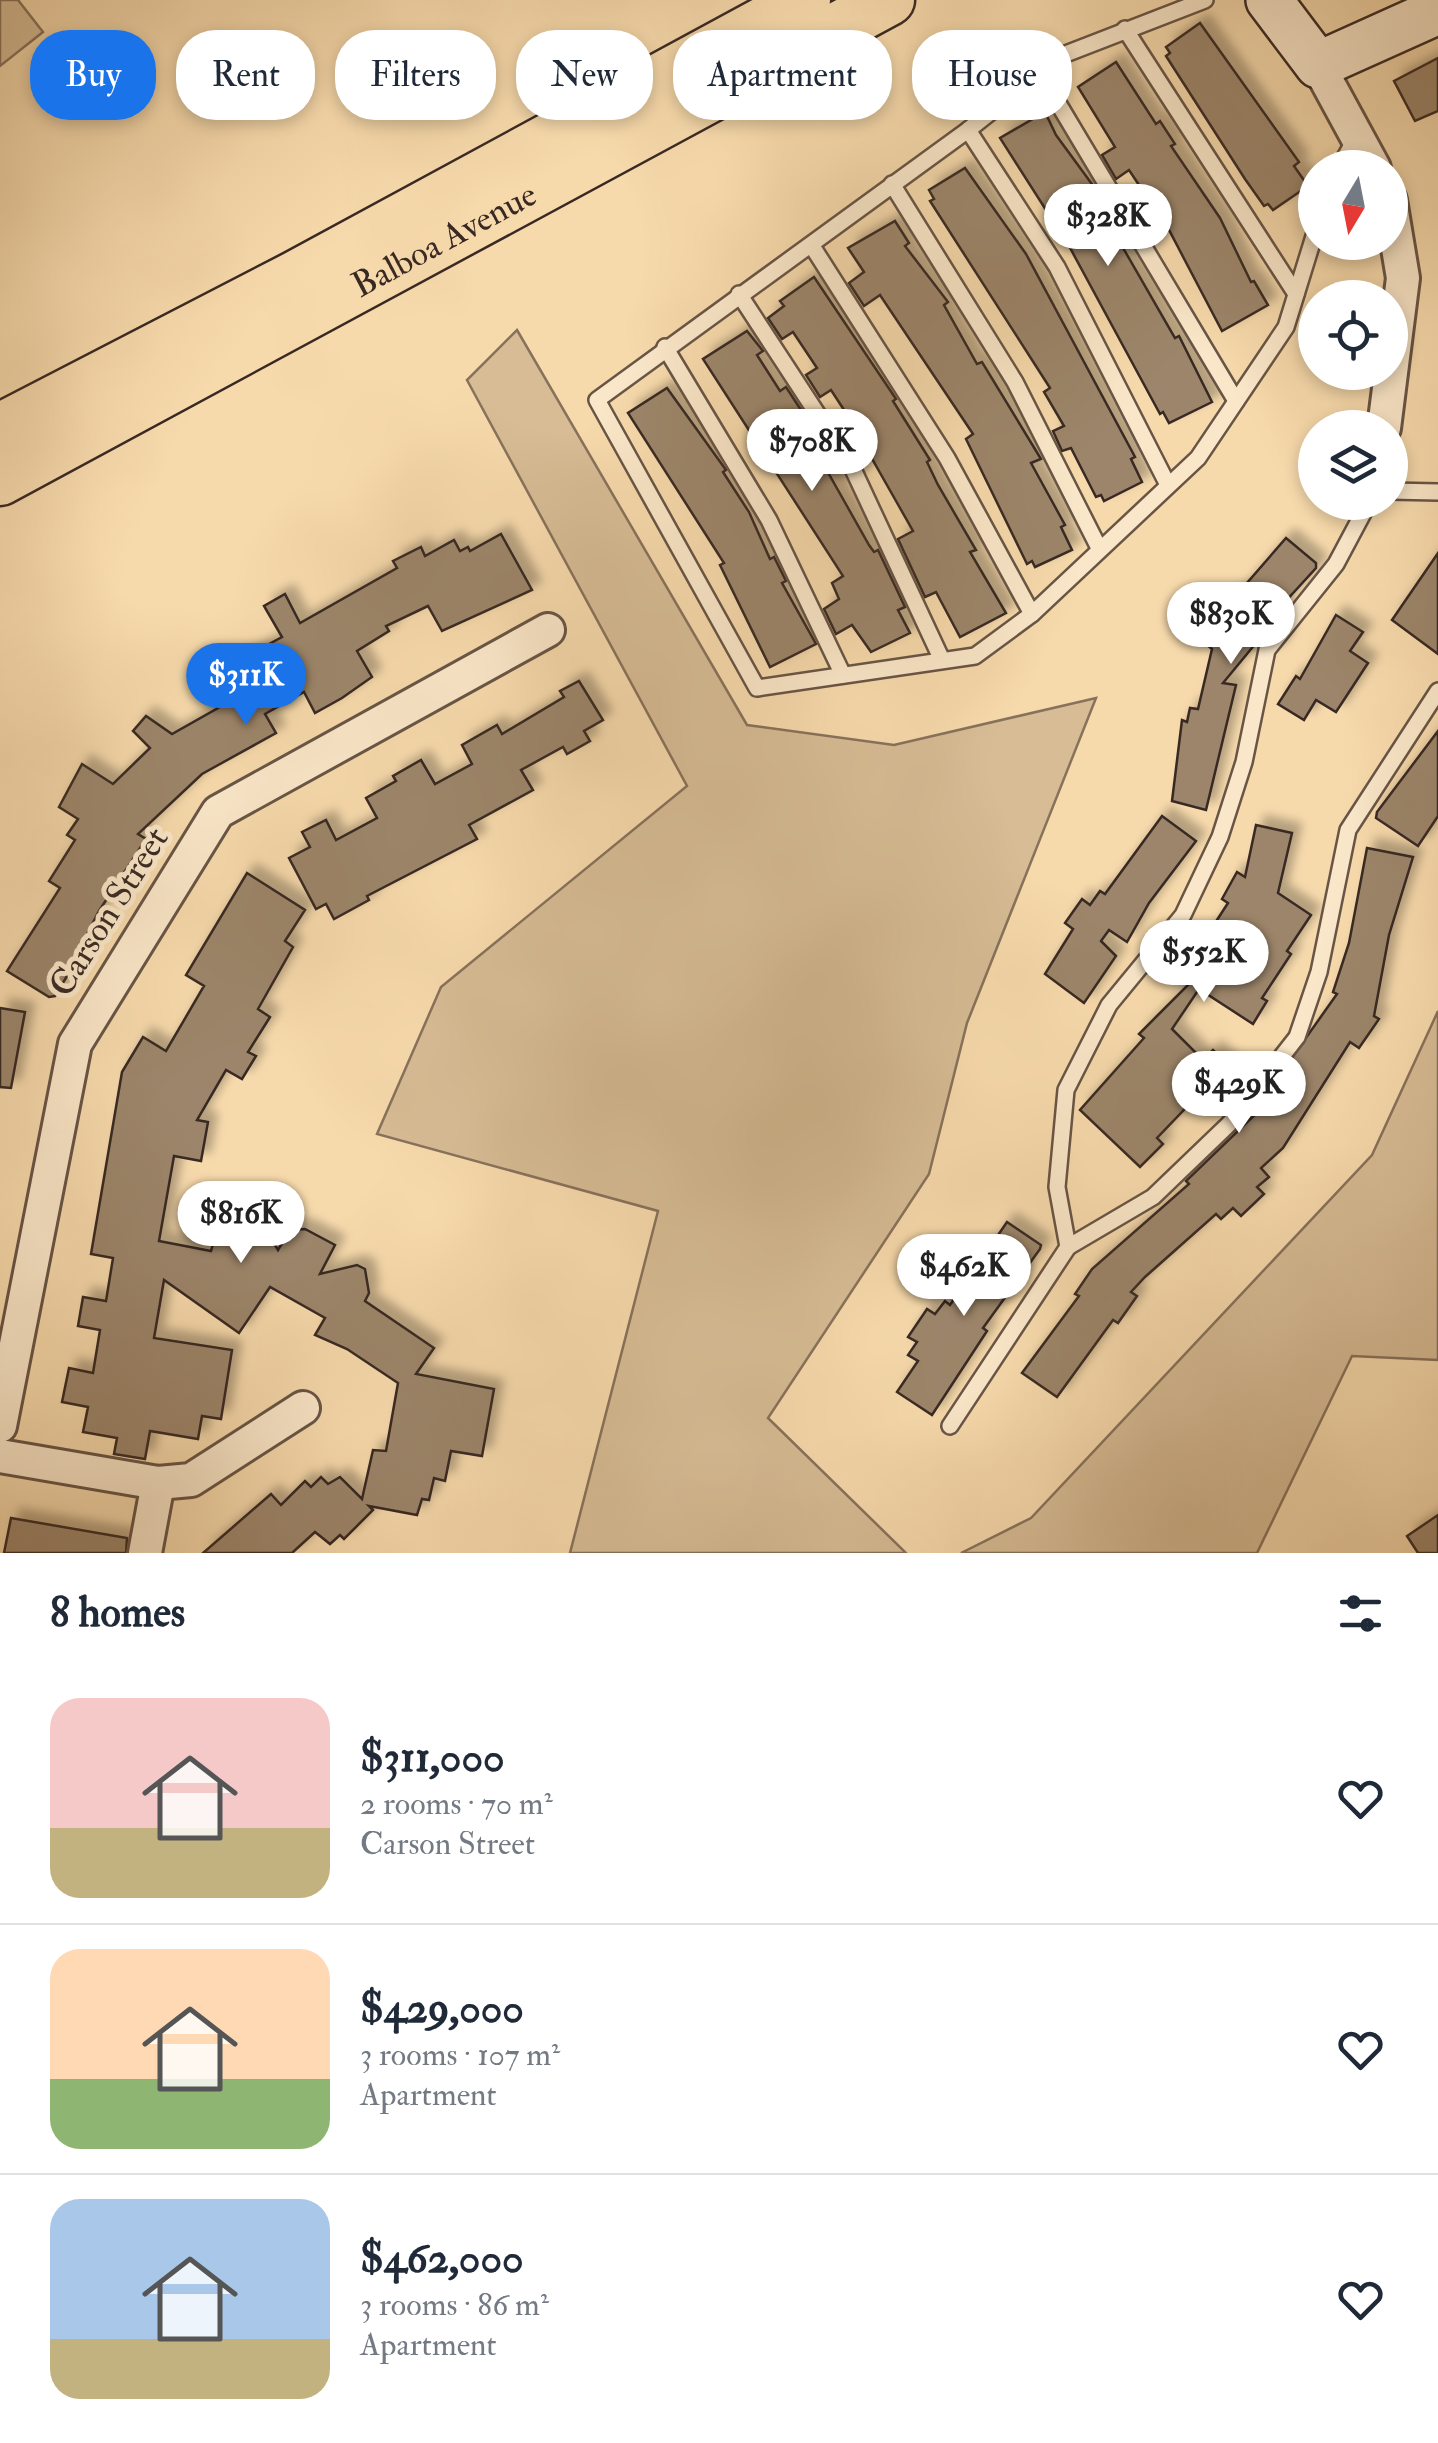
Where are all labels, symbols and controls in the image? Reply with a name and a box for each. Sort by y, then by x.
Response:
chip: Buy [30,30,156,120]
chip: Rent [176,30,315,120]
chip: Filters [335,30,496,120]
chip: New [516,30,653,120]
chip: Apartment [673,30,892,120]
chip: House [912,30,1072,120]
north arrow [1298,150,1408,260]
map controls [1298,150,1408,520]
street label: Balboa Avenue [344,172,544,308]
pin: $328K [1038,184,1178,269]
text: $328K [1066,196,1150,236]
button: locate [1298,280,1408,390]
pin: $708K [742,409,882,494]
button: layers [1298,410,1408,520]
text: $708K [769,421,855,461]
pin: $830K [1161,582,1301,667]
text: $830K [1189,594,1273,634]
pin: $311K [176,643,316,728]
text: $311K [208,655,284,695]
street label: Carson Street [40,819,178,1005]
pin: $552K [1134,920,1274,1005]
text: $552K [1162,932,1246,972]
pin: $429K [1169,1051,1309,1136]
text: $429K [1194,1063,1284,1103]
pin: $816K [171,1181,311,1266]
text: $816K [200,1193,282,1233]
pin: $462K [894,1234,1034,1319]
text: $462K [919,1246,1009,1286]
icon: filters [1333,1586,1388,1641]
text: 8 homes [50,1587,185,1639]
text: $311,000 [360,1732,504,1784]
icon: home [130,1738,250,1858]
icon: heart [1333,1771,1388,1826]
text: 2 rooms · 70 m² [360,1784,553,1824]
text: Carson Street [360,1824,535,1864]
text: $429,000 [360,1983,524,2035]
icon: home [130,1989,250,2109]
icon: heart [1333,2022,1388,2077]
text: 3 rooms · 107 m² [360,2035,560,2075]
text: Apartment [360,2075,497,2115]
text: $462,000 [360,2233,523,2285]
icon: home [130,2239,250,2359]
icon: heart [1333,2272,1388,2327]
text: 3 rooms · 86 m² [360,2285,549,2325]
text: Apartment [360,2325,497,2365]

